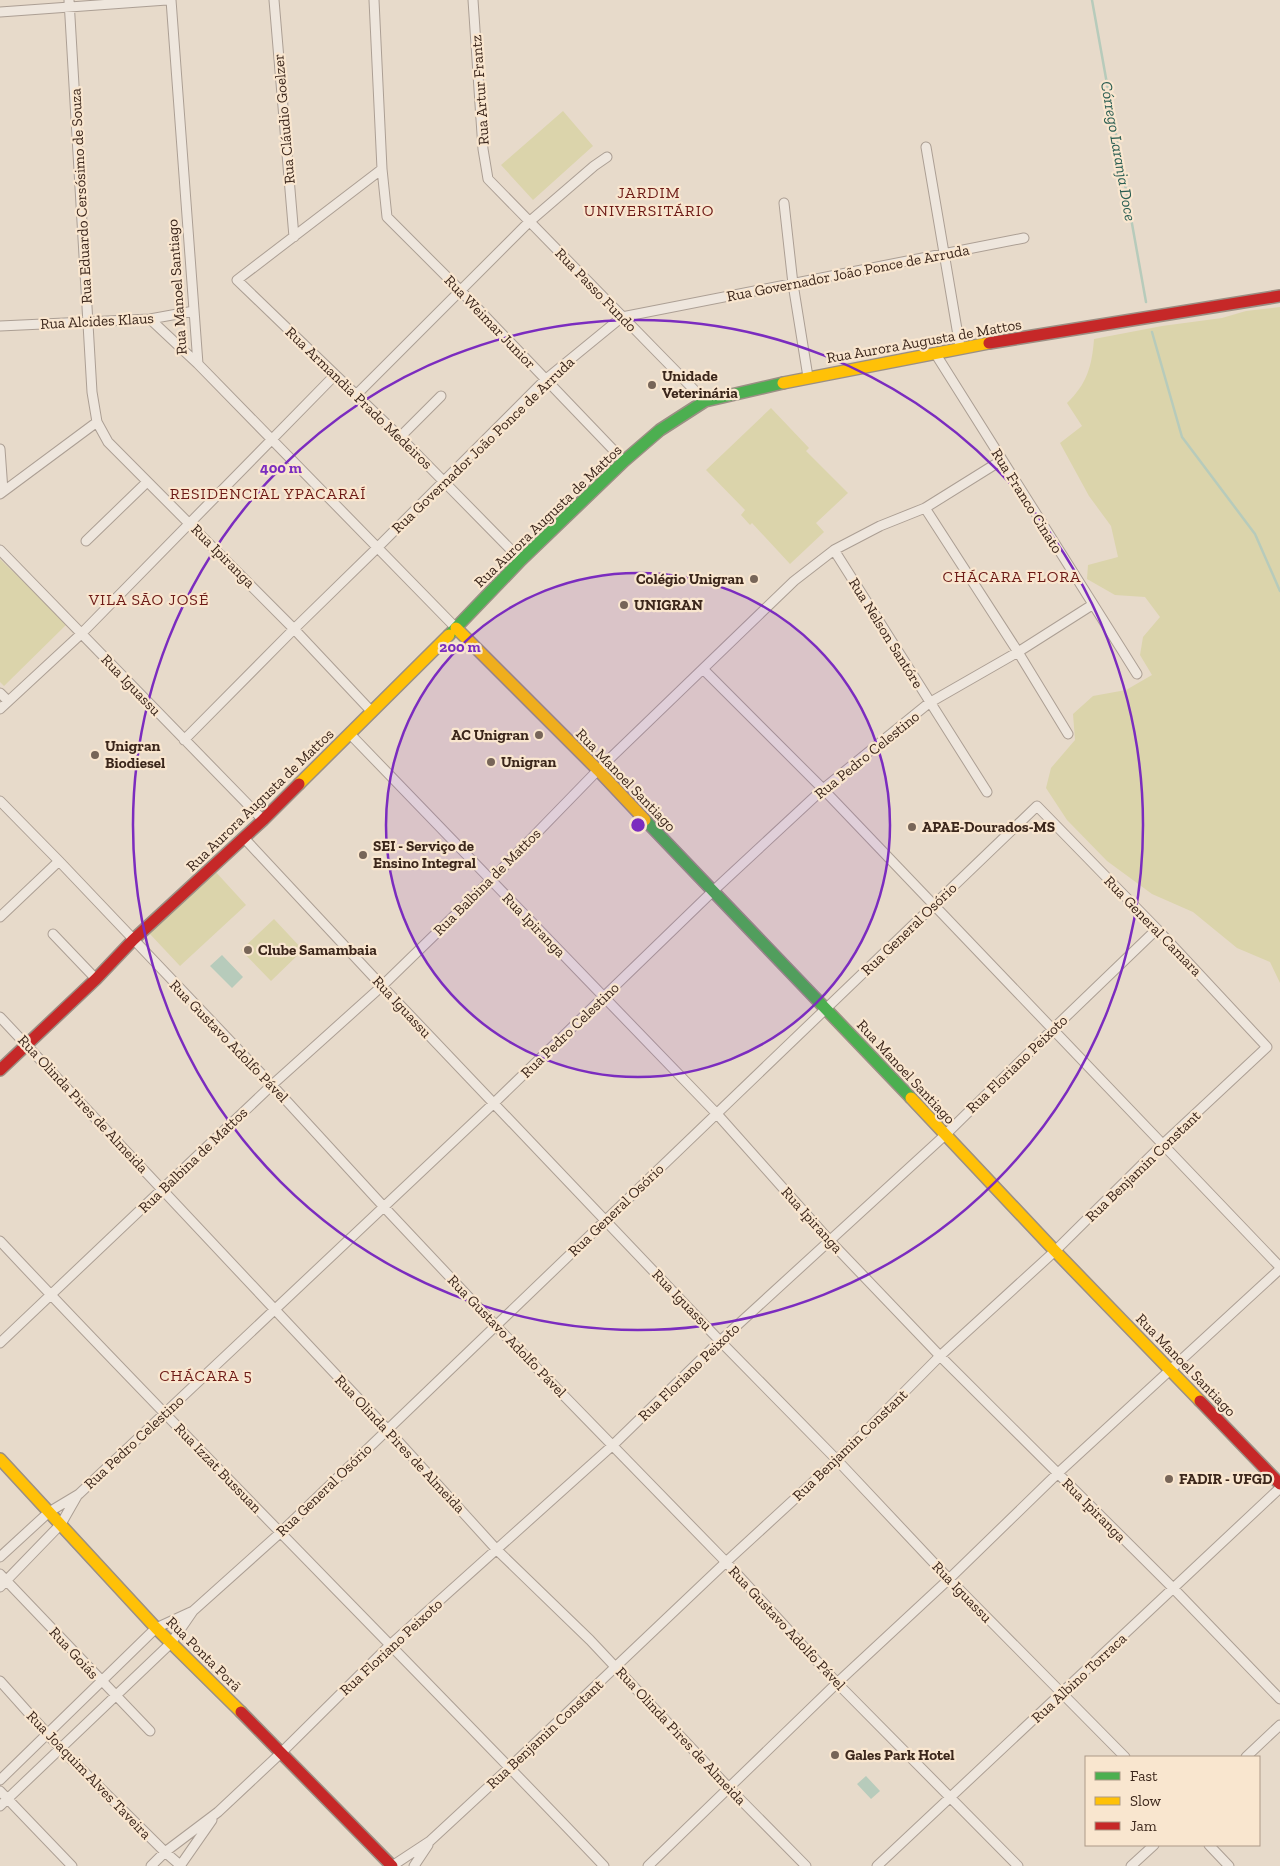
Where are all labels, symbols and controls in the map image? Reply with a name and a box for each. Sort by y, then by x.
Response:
street label: Rua Artur Frantz [467,34,493,146]
street label: Rua Cláudio Goelzer [269,53,299,185]
water label: Córrego Laranja Doce [1097,80,1140,223]
street label: Rua Eduardo Cersósimo de Souza [66,88,96,304]
district label: JARDIM UNIVERSITÁRIO [584,183,714,220]
street label: Rua Manoel Santiago [163,218,191,356]
street label: Rua Governador João Ponce de Arruda [725,241,971,305]
street label: Rua Passo Fundo [551,244,641,336]
street label: Rua Weimar Junior [441,271,539,373]
street label: Rua Alcides Klaus [40,309,154,333]
street label: Rua Aurora Augusta de Mattos [825,315,1023,367]
street label: Rua Armandia Prado Medeiros [282,323,436,473]
street label: Rua Governador João Ponce de Arruda [388,353,578,537]
place label: Unidade Veterinária [662,367,738,402]
marker: Unidade Veterinária [646,379,658,391]
street label: Rua Aurora Augusta de Mattos [471,441,625,591]
street label: Rua Franco Cinato [988,445,1067,557]
text: 400 m [260,459,302,477]
district label: RESIDENCIAL YPACARAÍ [170,484,366,503]
street label: Rua Ipiranga [187,520,259,592]
district label: CHÁCARA FLORA [943,567,1081,586]
place label: Colégio Unigran [636,570,744,588]
marker: Colégio Unigran [748,573,760,585]
street label: Rua Nelson Santóre [845,574,927,692]
district label: VILA SÃO JOSÉ [88,590,209,609]
place label: UNIGRAN [634,596,703,614]
marker: UNIGRAN [618,599,630,611]
text: 200 m [439,638,481,656]
street label: Rua Iguassu [97,651,165,720]
street label: Rua Pedro Celestino [811,707,923,803]
street label: Rua Aurora Augusta de Mattos [183,725,337,875]
street label: Rua Manoel Santiago [572,725,680,835]
place label: AC Unigran [451,726,529,744]
marker: AC Unigran [533,729,545,741]
place label: Unigran Biodiesel [105,737,165,772]
marker: Unigran Biodiesel [89,749,101,761]
place label: Unigran [501,753,556,771]
marker: Unigran [485,756,497,768]
centre of rings [629,816,647,834]
place label: APAE-Dourados-MS [922,818,1055,836]
marker: APAE-Dourados-MS [906,821,918,833]
street label: Rua Balbina de Mattos [430,825,544,939]
place label: SEI - Serviço de Ensino Integral [373,837,476,872]
marker: SEI - Serviço de Ensino Integral [357,849,369,861]
street label: Rua General Camara [1100,872,1206,980]
street label: Rua General Osório [858,879,961,979]
street label: Rua Ipiranga [499,889,569,961]
place label: Clube Samambaia [258,941,377,959]
marker: Clube Samambaia [242,944,254,956]
street label: Rua Iguassu [369,972,436,1042]
street label: Rua Gustavo Adolfo Pável [166,976,292,1106]
street label: Rua Pedro Celestino [517,978,623,1082]
street label: Rua Floriano Peixoto [963,1011,1072,1117]
street label: Rua Manoel Santiago [853,1016,959,1128]
street label: Rua Olinda Pires de Almeida [14,1031,152,1177]
street label: Rua Balbina de Mattos [135,1103,251,1217]
street label: Rua Benjamin Constant [1082,1106,1204,1226]
street label: Rua General Osório [565,1160,668,1260]
street label: Rua Ipiranga [778,1183,846,1257]
street label: Rua Iguassu [648,1266,716,1335]
street label: Rua Gustavo Adolfo Pável [444,1271,570,1401]
street label: Rua Manoel Santiago [1132,1310,1240,1420]
street label: Rua Floriano Peixoto [635,1319,744,1425]
district label: CHÁCARA 5 [159,1366,253,1385]
street label: Rua Olinda Pires de Almeida [331,1371,469,1517]
street label: Rua Benjamin Constant [789,1385,911,1505]
street label: Rua Pedro Celestino [80,1391,188,1493]
street label: Rua Izzat Bussuan [171,1419,266,1517]
street label: Rua General Osório [273,1440,376,1540]
place label: FADIR - UFGD [1179,1470,1273,1488]
marker: FADIR - UFGD [1163,1473,1175,1485]
street label: Rua Ipiranga [1058,1474,1130,1546]
street label: Rua Iguassu [928,1558,996,1627]
street label: Rua Gustavo Adolfo Pável [725,1562,849,1694]
street label: Rua Floriano Peixoto [336,1595,446,1699]
street label: Rua Ponta Porã [163,1613,245,1695]
street label: Rua Goiás [45,1623,103,1683]
street label: Rua Albino Torraca [1028,1629,1130,1727]
street label: Rua Olinda Pires de Almeida [612,1663,750,1809]
street label: Rua Benjamin Constant [483,1675,607,1793]
street label: Rua Joaquim Alves Taveira [23,1707,155,1843]
place label: Gales Park Hotel [845,1746,955,1764]
marker: Gales Park Hotel [829,1749,841,1761]
legend [1085,1756,1260,1846]
text: Fast [1130,1767,1158,1785]
text: Slow [1130,1792,1162,1810]
text: Jam [1130,1817,1157,1835]

